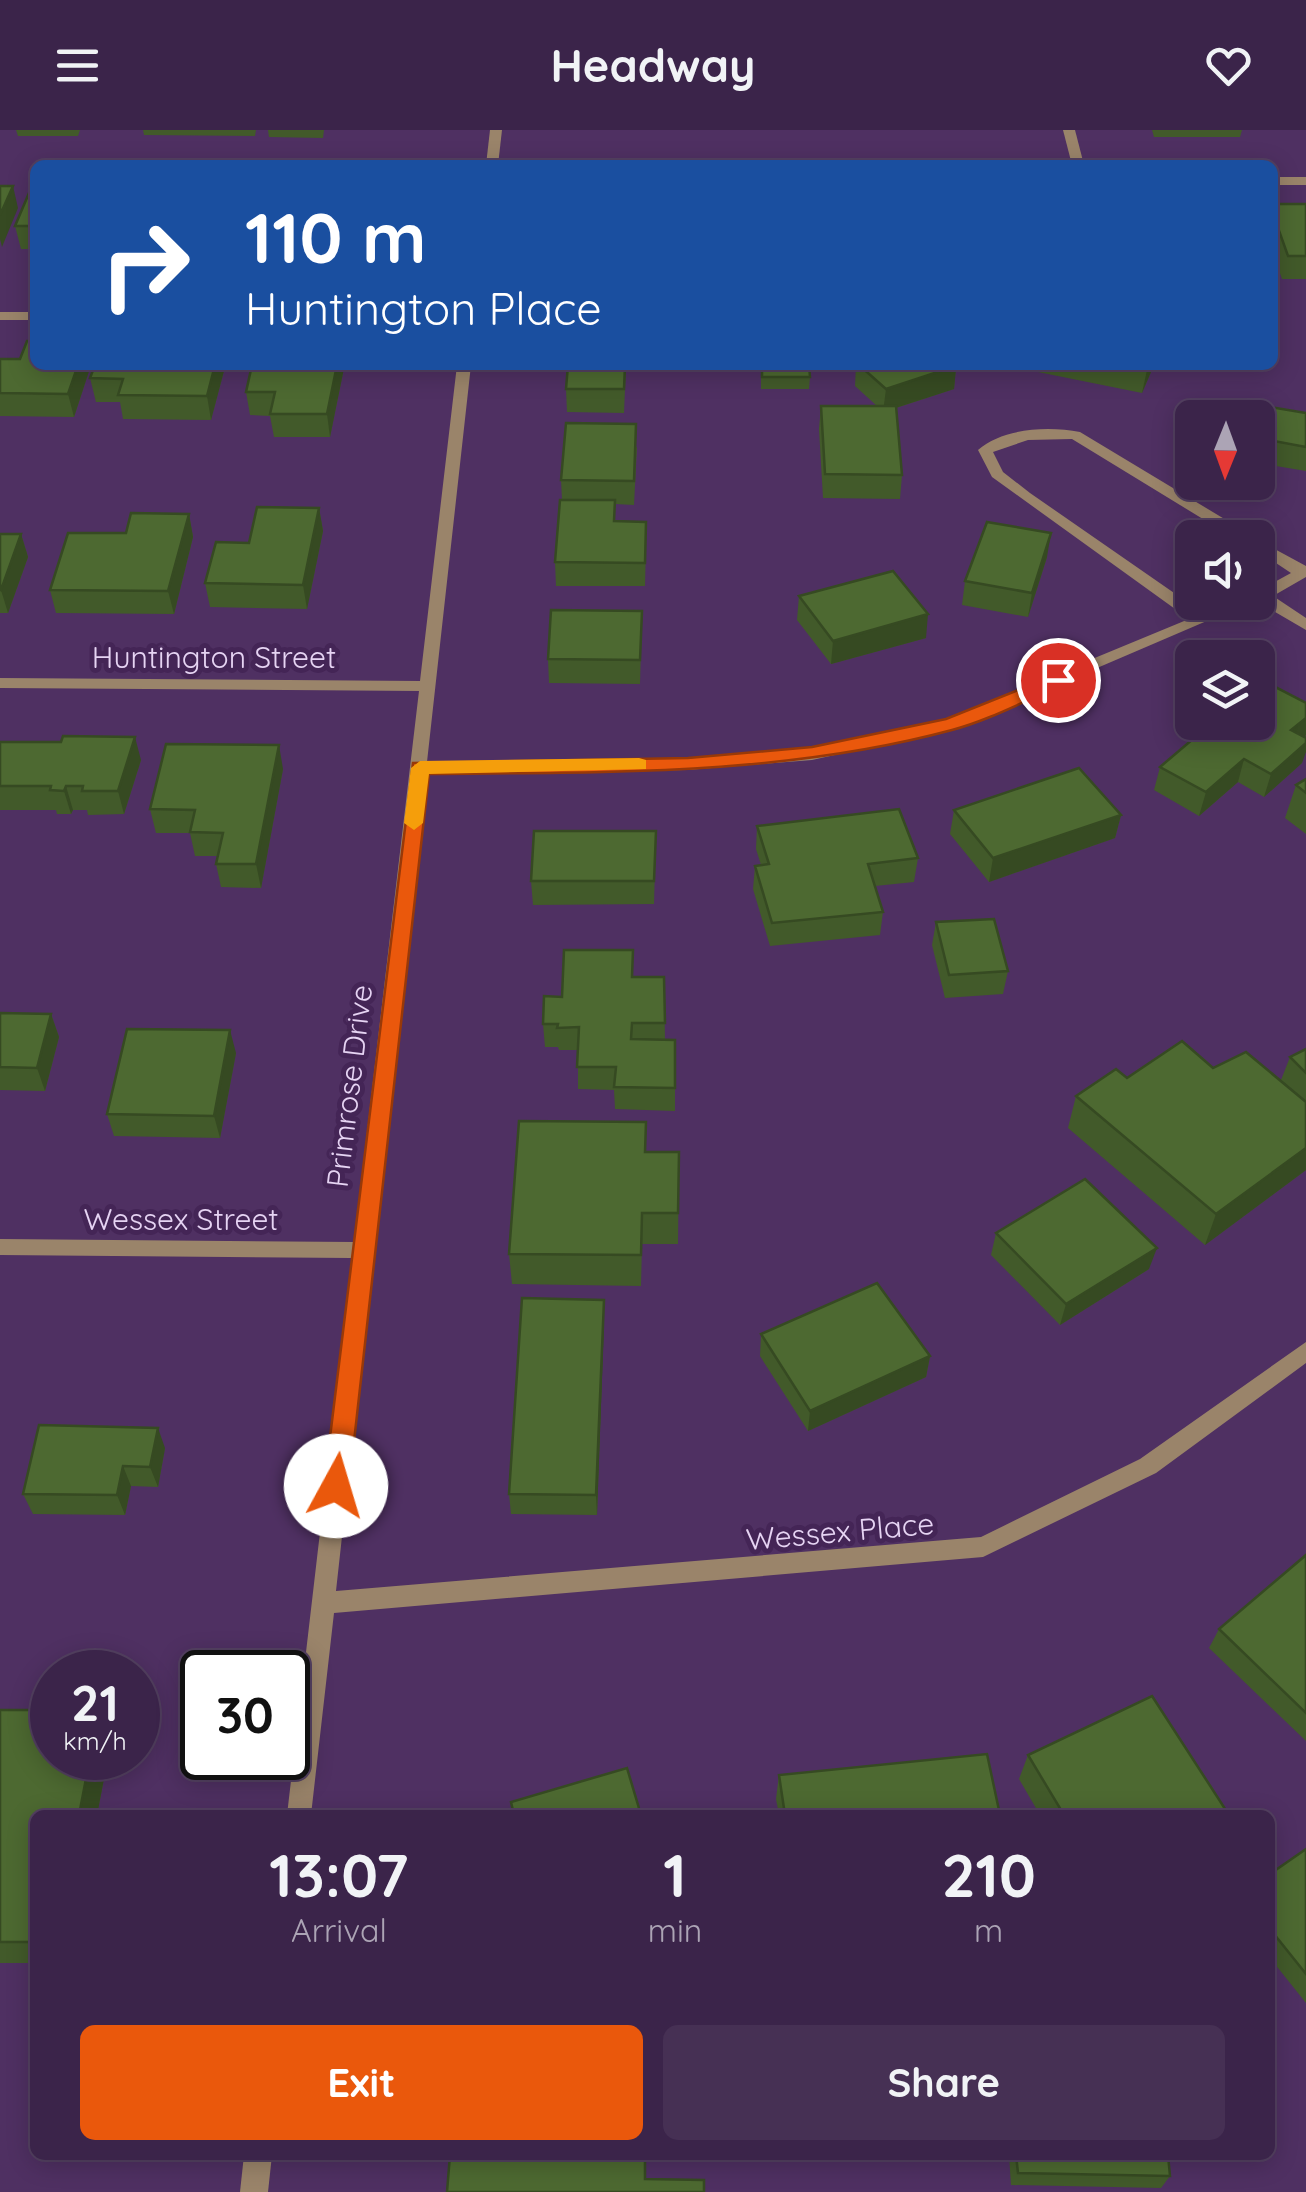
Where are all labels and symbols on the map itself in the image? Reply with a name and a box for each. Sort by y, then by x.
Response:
north arrow [1175,400,1275,500]
street label: Huntington Street [92,638,336,676]
pin [1016,638,1101,723]
street label: Primrose Drive [318,983,380,1189]
street label: Wessex Street [83,1200,279,1238]
position arrow [284,1434,388,1538]
street label: Wessex Place [744,1504,936,1558]
speed limit sign: 30 [180,1650,310,1780]

